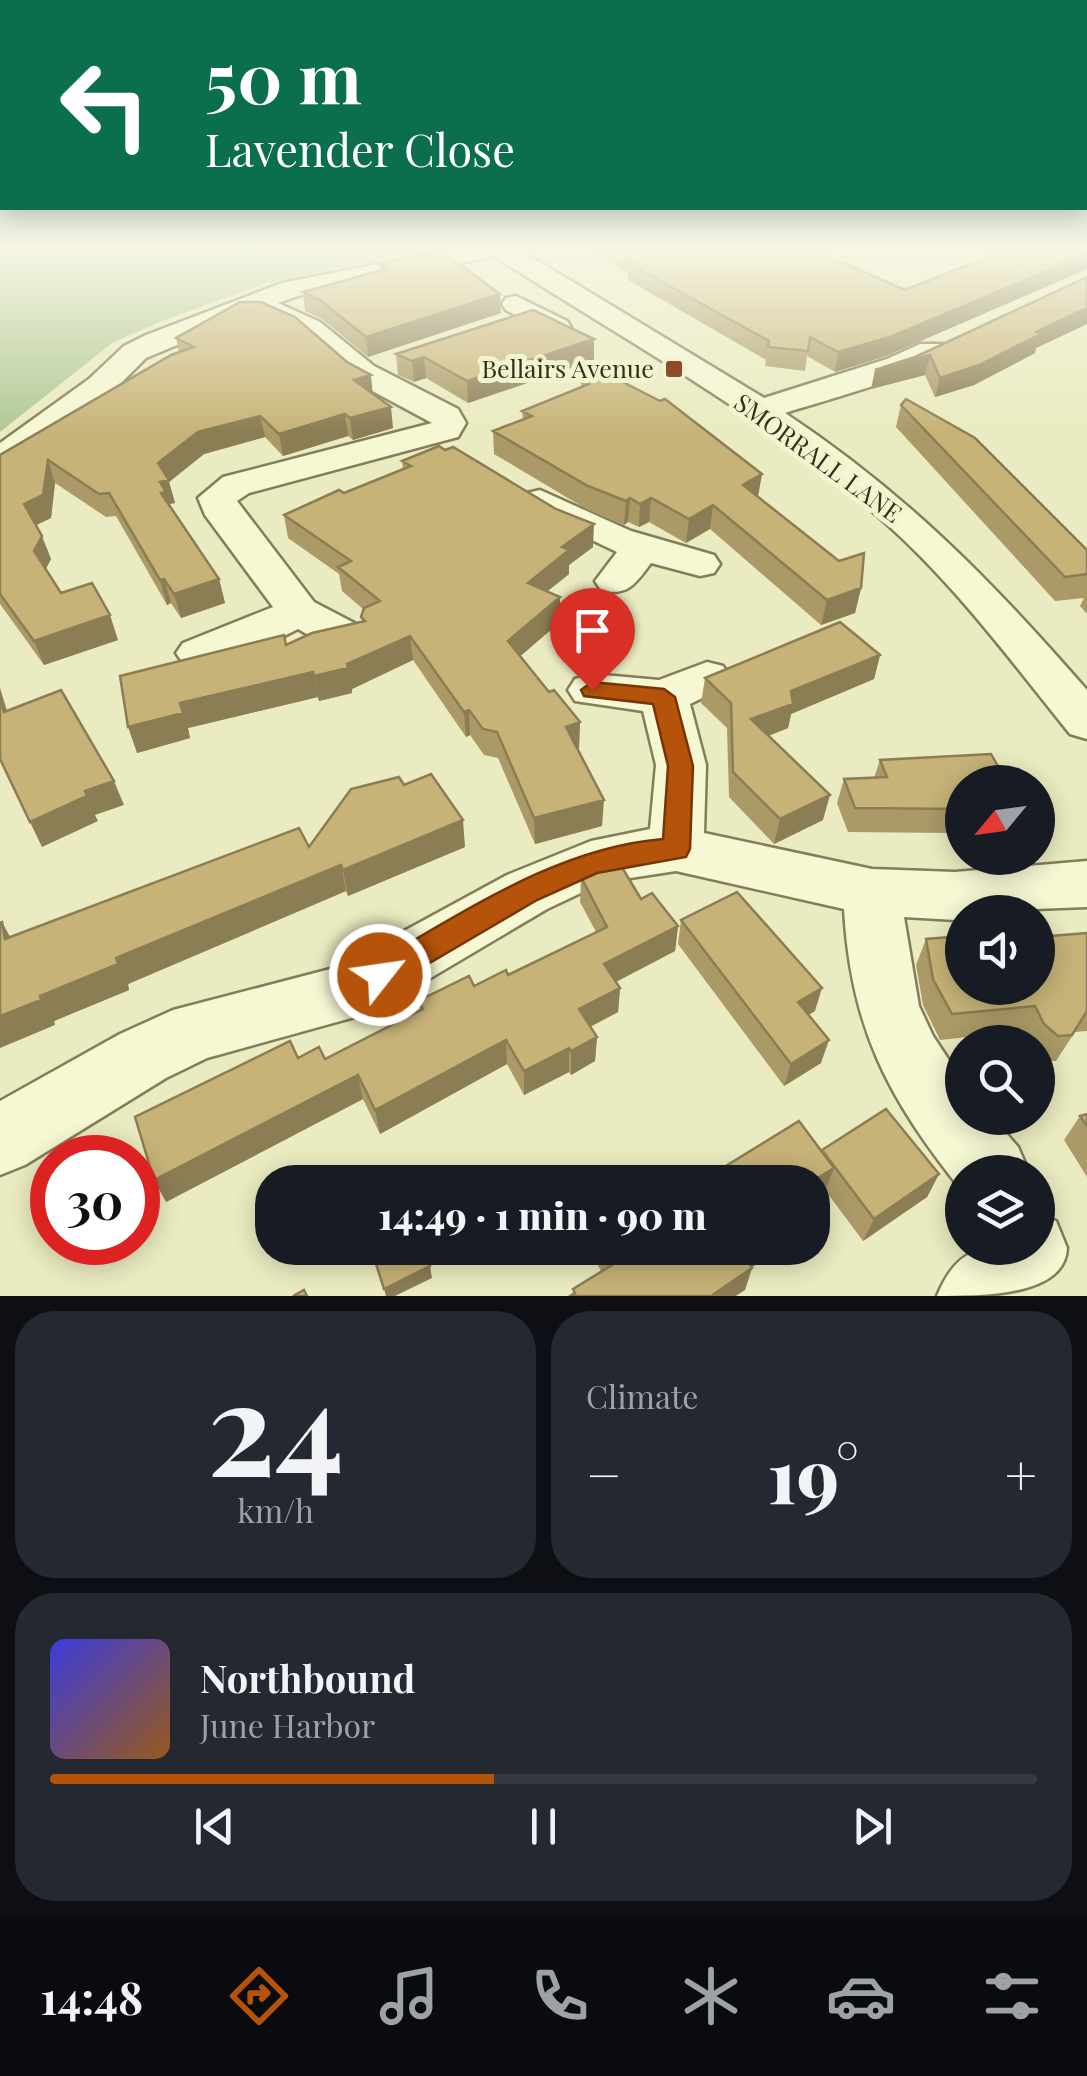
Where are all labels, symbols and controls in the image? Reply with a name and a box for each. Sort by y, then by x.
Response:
text: 50 m [205,28,362,122]
icon: left [40,40,170,170]
text: Lavender Close [205,118,515,178]
place label: Bellairs Avenue [482,351,654,384]
marker: Bellairs Avenue [663,358,685,380]
street label: SMORRALL LANE [728,385,909,529]
pin [550,588,635,691]
icon: arrive [565,603,620,658]
north arrow [945,765,1055,875]
map controls [945,765,1055,1265]
button: sound [945,895,1055,1005]
position arrow [328,923,432,1027]
button: search [945,1025,1055,1135]
speed limit sign: 30 [30,1135,160,1265]
button: layers [945,1155,1055,1265]
text: 14:49 · 1 min · 90 m [378,1189,707,1240]
text: 24 [207,1336,344,1510]
text: Climate [586,1374,698,1417]
text: 19° [768,1423,859,1523]
text: − [586,1436,622,1510]
text: + [1005,1436,1037,1510]
text: km/h [237,1488,314,1531]
text: Northbound [200,1652,415,1703]
text: June Harbor [200,1703,375,1746]
icon: previous [187,1799,242,1854]
icon: pause [516,1799,571,1854]
icon: next [845,1799,900,1854]
icon: directions [224,1961,294,2031]
icon: music [374,1961,444,2031]
icon: phone [525,1961,595,2031]
icon: climate [676,1961,746,2031]
icon: car [826,1961,896,2031]
icon: filters [977,1961,1047,2031]
text: 14:48 [40,1966,143,2026]

